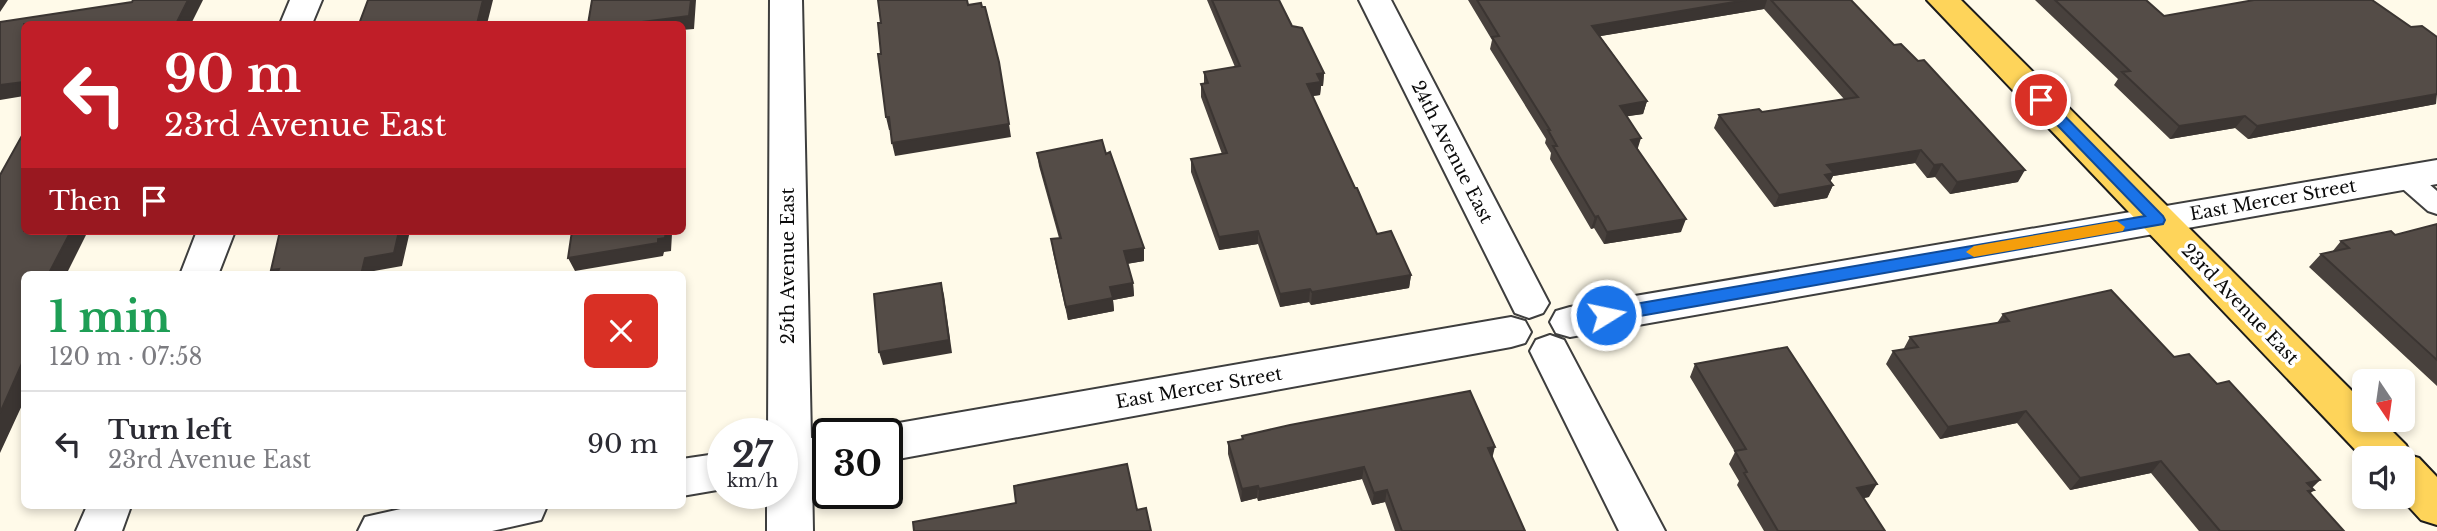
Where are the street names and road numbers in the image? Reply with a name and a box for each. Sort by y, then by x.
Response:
street label: 24th Avenue East [1407,77,1498,227]
street label: East Mercer Street [2188,175,2358,225]
street label: 25th Avenue East [777,187,799,344]
street label: 23rd Avenue East [2177,239,2303,369]
street label: East Mercer Street [1114,363,1284,413]

